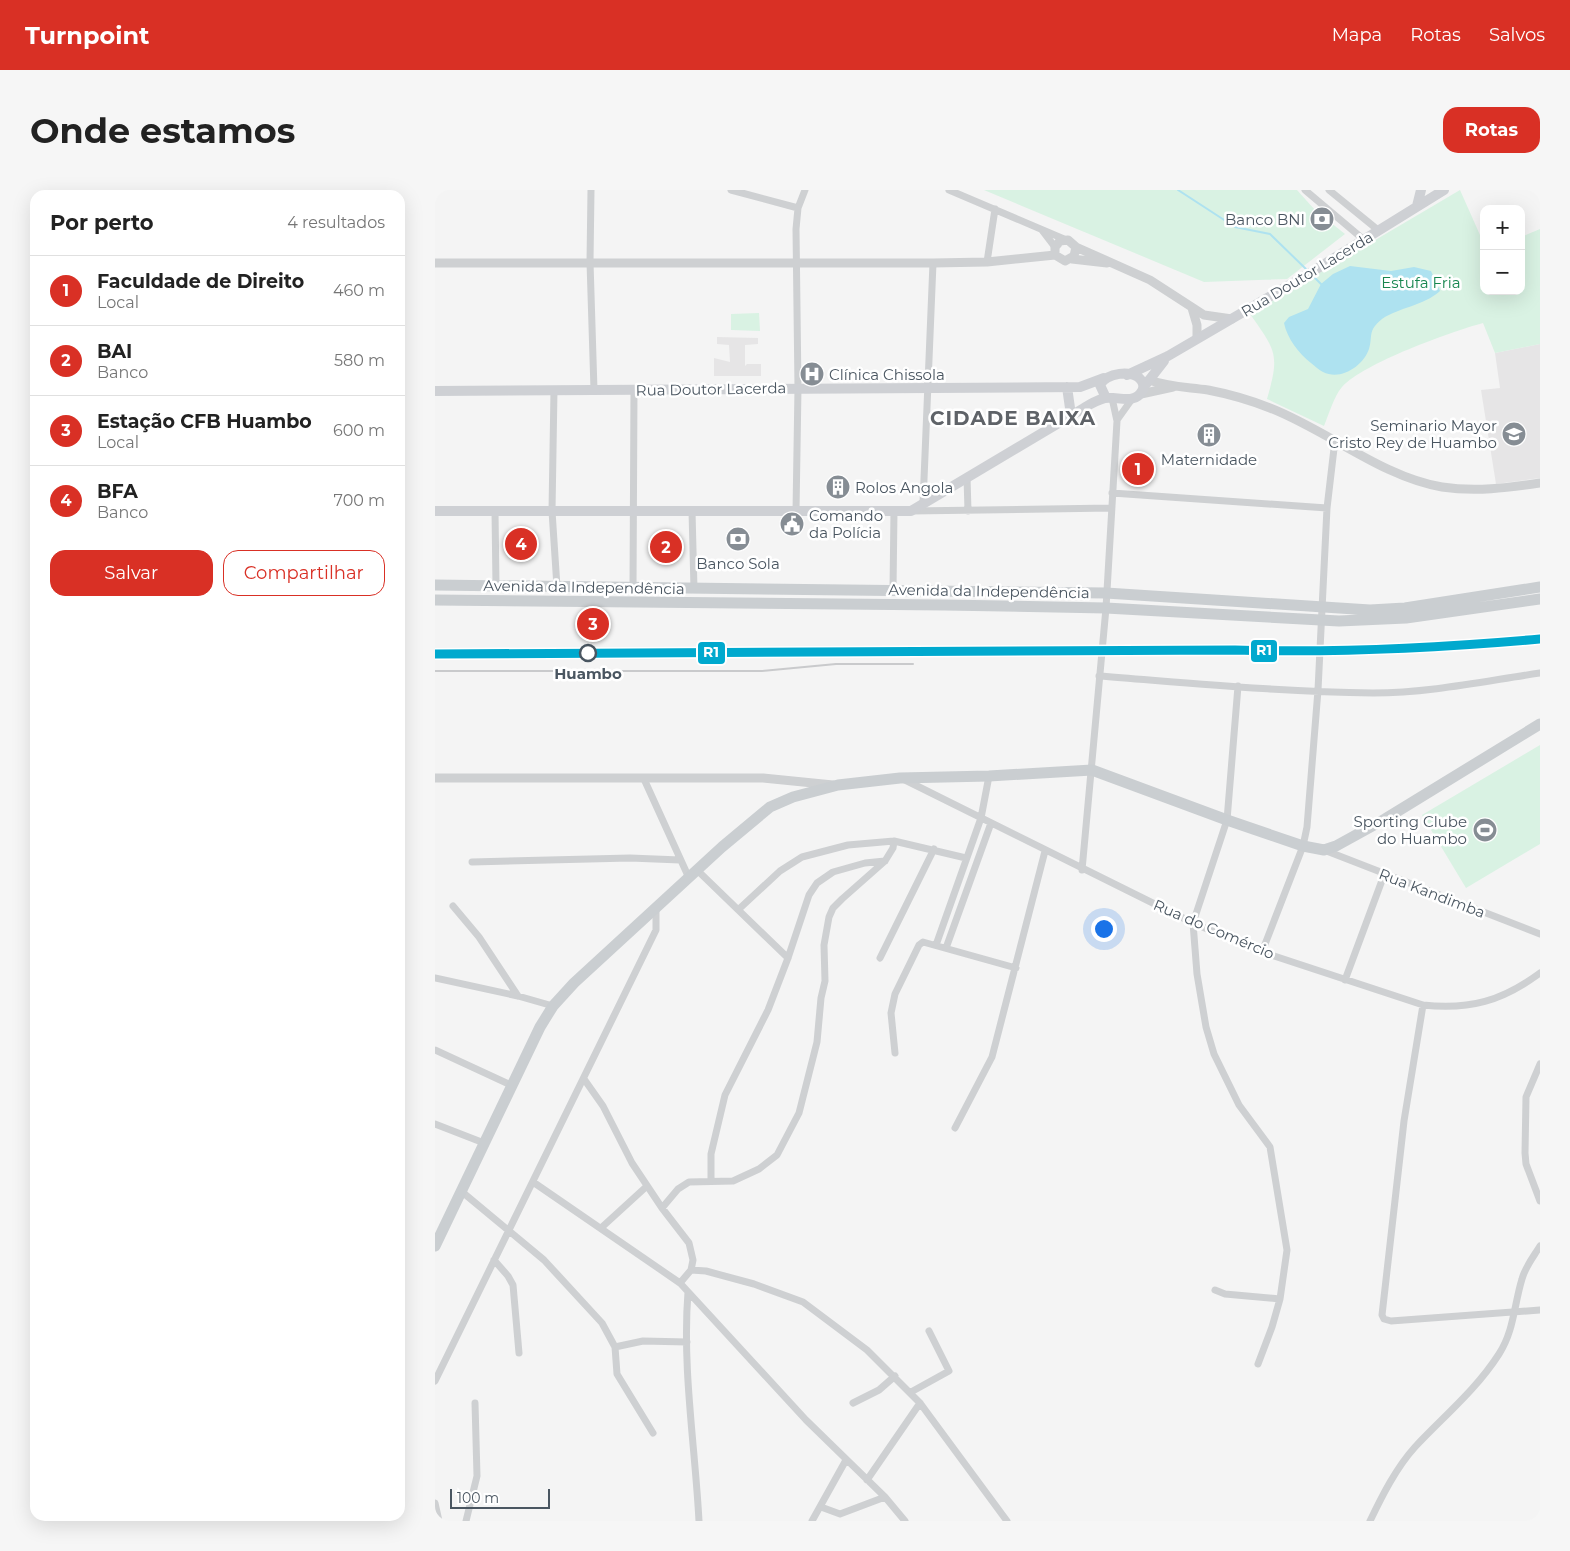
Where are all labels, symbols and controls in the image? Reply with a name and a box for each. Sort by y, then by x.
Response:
text: Turnpoint [25,21,149,50]
text: Mapa [1332,24,1382,46]
text: Rotas [1410,24,1461,46]
text: Salvos [1489,24,1545,46]
button: Rotas [1443,107,1540,153]
text: Onde estamos [30,109,295,152]
map controls [1480,205,1525,295]
button: + [1480,205,1525,250]
bank icon: Banco BNI [1309,206,1335,232]
text: Por perto [50,210,154,235]
place label: Banco BNI [1225,210,1305,229]
text: 4 resultados [287,213,385,232]
street label: Rua Doutor Lacerda [1238,227,1376,321]
button: − [1480,250,1525,295]
text: Faculdade de Direito [97,270,304,293]
park label: Estufa Fria [1381,273,1461,292]
text: 1 [63,281,69,300]
text: 460 m [333,281,385,300]
text: Local [97,293,139,312]
text: BAI [97,340,132,363]
text: 2 [61,351,71,370]
text: 580 m [334,351,385,370]
hospital icon: Clínica Chissola [799,361,825,387]
text: Banco [97,363,148,382]
place label: Clínica Chissola [829,365,945,384]
street label: Rua Doutor Lacerda [636,378,786,400]
district label: CIDADE BAIXA [930,406,1096,430]
text: Estação CFB Huambo [97,410,312,433]
place label: Seminario Mayor Cristo Rey de Huambo [1328,416,1497,452]
text: 3 [61,421,71,440]
text: 600 m [333,421,385,440]
school or university icon: Seminario Mayor Cristo Rey de Huambo [1501,421,1527,447]
building icon: Maternidade [1196,422,1222,448]
text: Local [97,433,139,452]
pin: 1 [1122,450,1154,488]
place label: Maternidade [1161,450,1257,469]
building icon: Rolos Angola [825,474,851,500]
place label: Rolos Angola [855,478,953,497]
text: BFA [97,480,138,503]
text: 4 [60,491,72,510]
text: 700 m [334,491,385,510]
text: Banco [97,503,148,522]
place label: Comando da Polícia [809,506,883,542]
public building icon: Comando da Polícia [779,511,805,537]
pin: 4 [505,525,537,563]
bank icon: Banco Sola [725,526,751,552]
pin: 2 [650,528,682,566]
button: Salvar [50,550,213,596]
button: Compartilhar [223,550,385,596]
place label: Banco Sola [696,554,780,573]
street label: Avenida da Independência [483,576,685,598]
street label: Avenida da Independência [888,580,1090,602]
pin: 3 [577,605,609,643]
line badge: R1 [1250,639,1278,663]
line badge: R1 [697,641,726,665]
text: R1 [1256,641,1272,659]
text: R1 [703,643,719,661]
marker: Huambo [579,644,597,662]
place label: Huambo [554,664,622,683]
place label: Sporting Clube do Huambo [1354,812,1467,848]
sports icon: Sporting Clube do Huambo [1472,817,1498,843]
street label: Rua Kandimba [1376,864,1488,922]
street label: Rua do Comércio [1151,895,1277,963]
your location [1091,916,1117,942]
scale bar [450,1486,550,1509]
text: 100 m [457,1489,499,1507]

